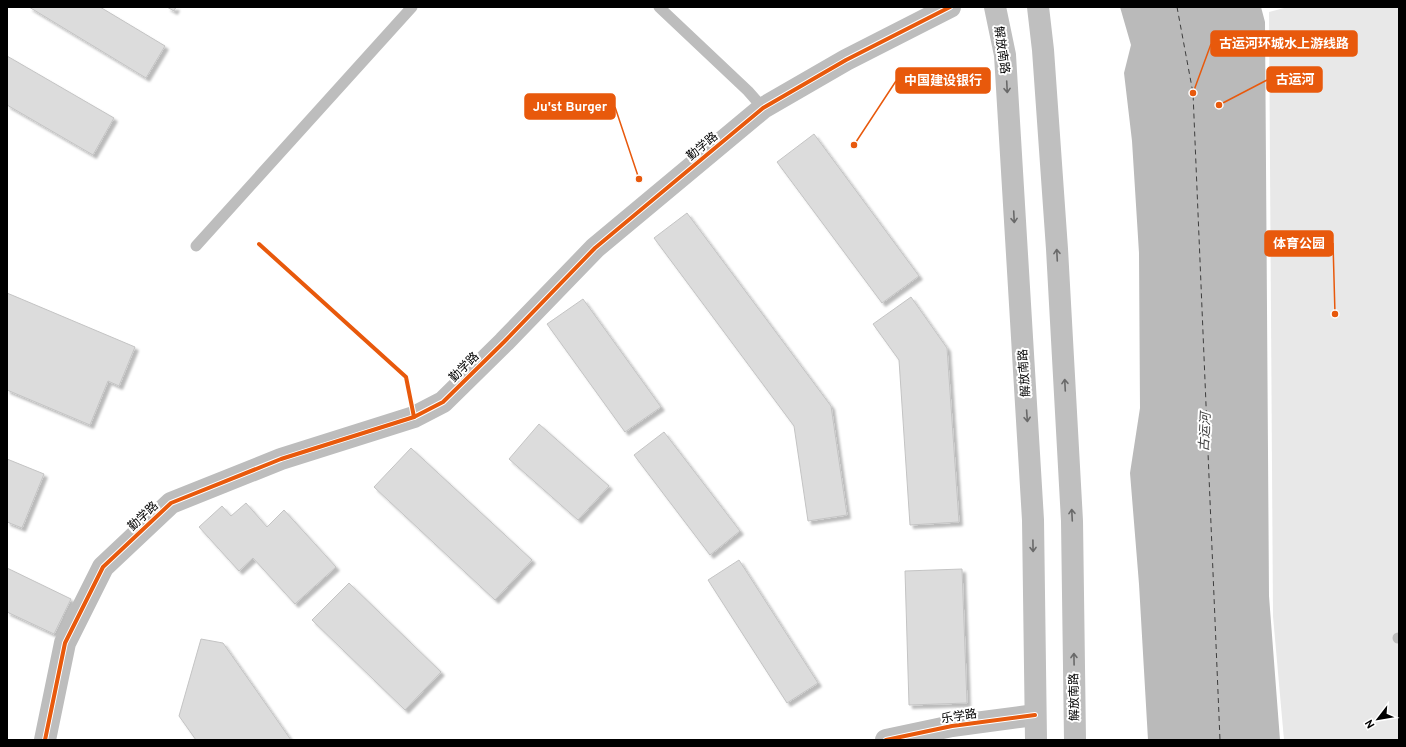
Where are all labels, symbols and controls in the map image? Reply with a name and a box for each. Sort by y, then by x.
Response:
street label: 解放南路 [990,25,1012,75]
callout: 古运河环城水上游线路 [1211,31,1357,56]
text: 古运河环城水上游线路 [1219,36,1349,53]
callout: 古运河 [1267,67,1322,92]
callout: 中国建设银行 [896,68,990,93]
text: 古运河 [1275,72,1315,89]
text: 中国建设银行 [904,73,982,90]
one-way arrow [1003,80,1011,93]
callout: Ju'st Burger [525,94,615,119]
text: Ju'st Burger [533,100,608,116]
street label: 勤学路 [684,129,722,164]
one-way arrow [1011,210,1018,223]
callout: 体育公园 [1265,231,1333,256]
text: 体育公园 [1273,236,1325,253]
one-way arrow [1054,249,1061,262]
street label: 解放南路 [1015,348,1035,397]
street label: 勤学路 [446,349,483,386]
one-way arrow [1061,379,1068,392]
one-way arrow [1023,409,1030,422]
water label: 古运河 [1197,409,1215,452]
street label: 勤学路 [125,499,162,535]
one-way arrow [1068,509,1075,522]
one-way arrow [1029,539,1037,552]
one-way arrow [1070,653,1078,666]
street label: 解放南路 [1067,673,1083,721]
north arrow [1358,699,1398,739]
street label: 乐学路 [940,706,978,728]
text: N [1362,717,1378,731]

